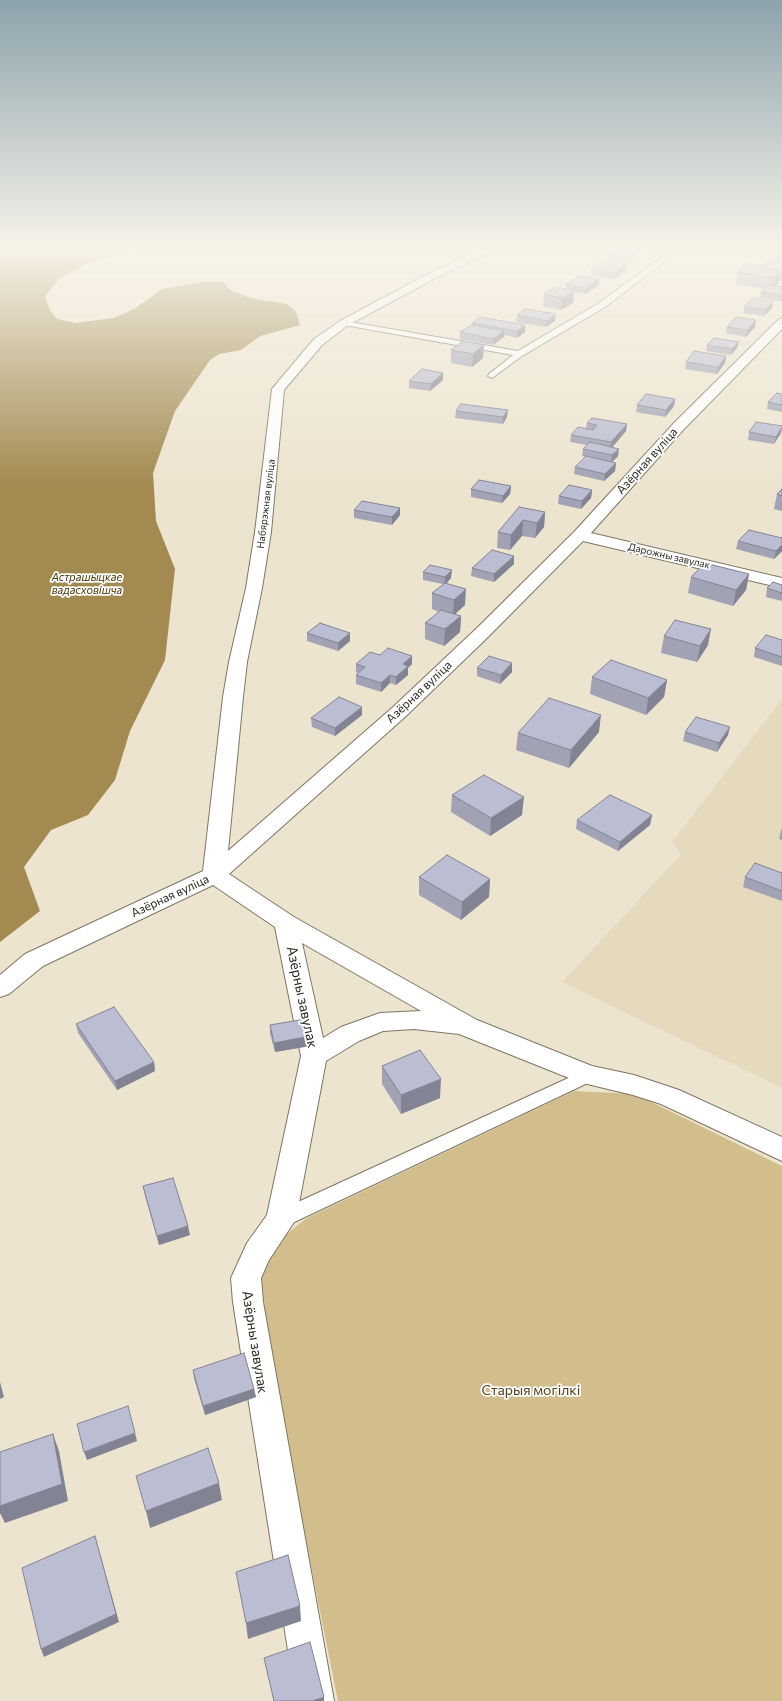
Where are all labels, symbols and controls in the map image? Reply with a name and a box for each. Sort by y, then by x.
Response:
street label: Азёрная вуліца [613,425,681,497]
street label: Набярэжная вуліца [255,459,277,549]
street label: Дарожны завулак [627,541,711,571]
water label: Астрашыцкае вадасховішча [52,570,122,596]
street label: Азёрная вуліца [383,658,455,726]
street label: Азёрная вуліца [129,872,211,920]
street label: Азёрны завулак [283,944,321,1050]
street label: Азёрны завулак [239,1289,271,1395]
park label: Старыя могілкі [482,1382,580,1398]

